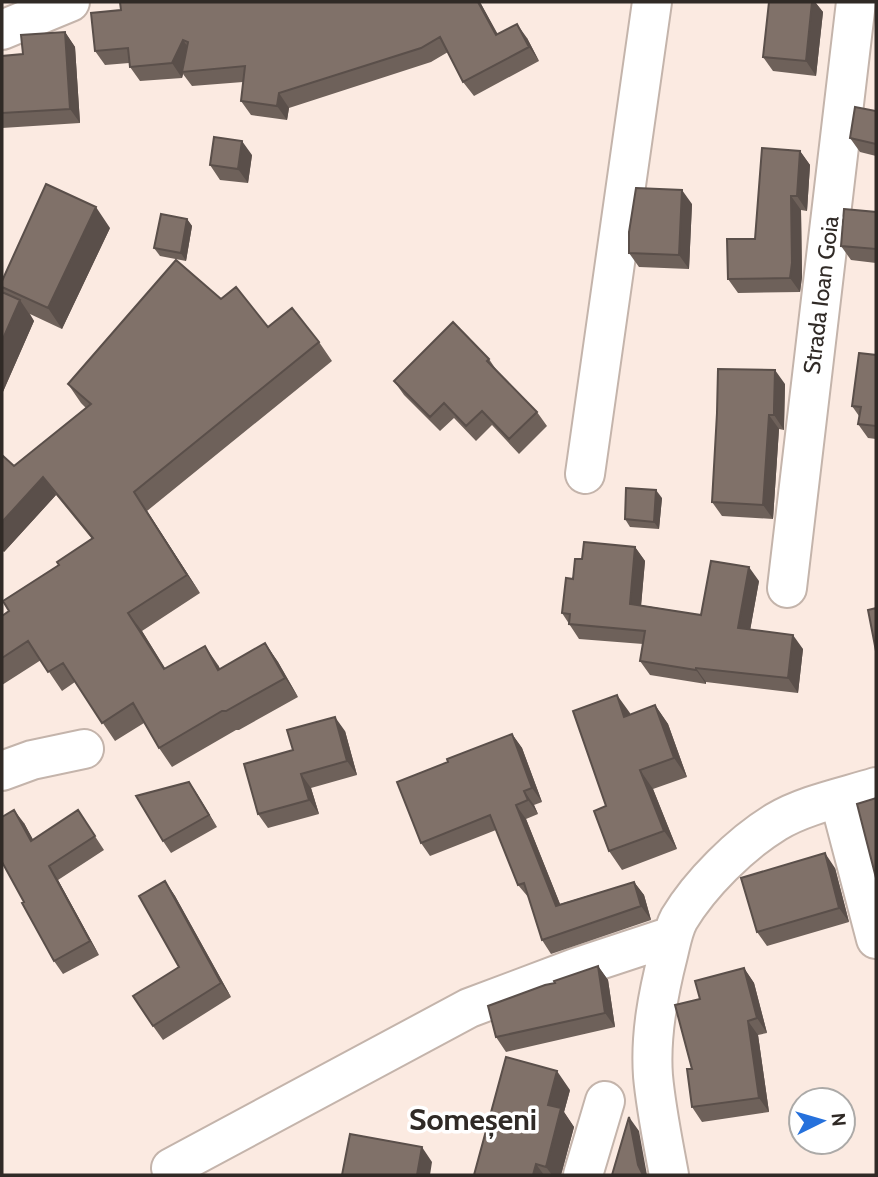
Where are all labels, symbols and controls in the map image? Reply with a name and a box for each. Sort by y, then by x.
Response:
street label: Strada Ioan Goia [797,214,845,376]
north arrow [787,1086,857,1156]
district label: Someșeni [409,1101,537,1139]
text: N [826,1112,850,1127]

